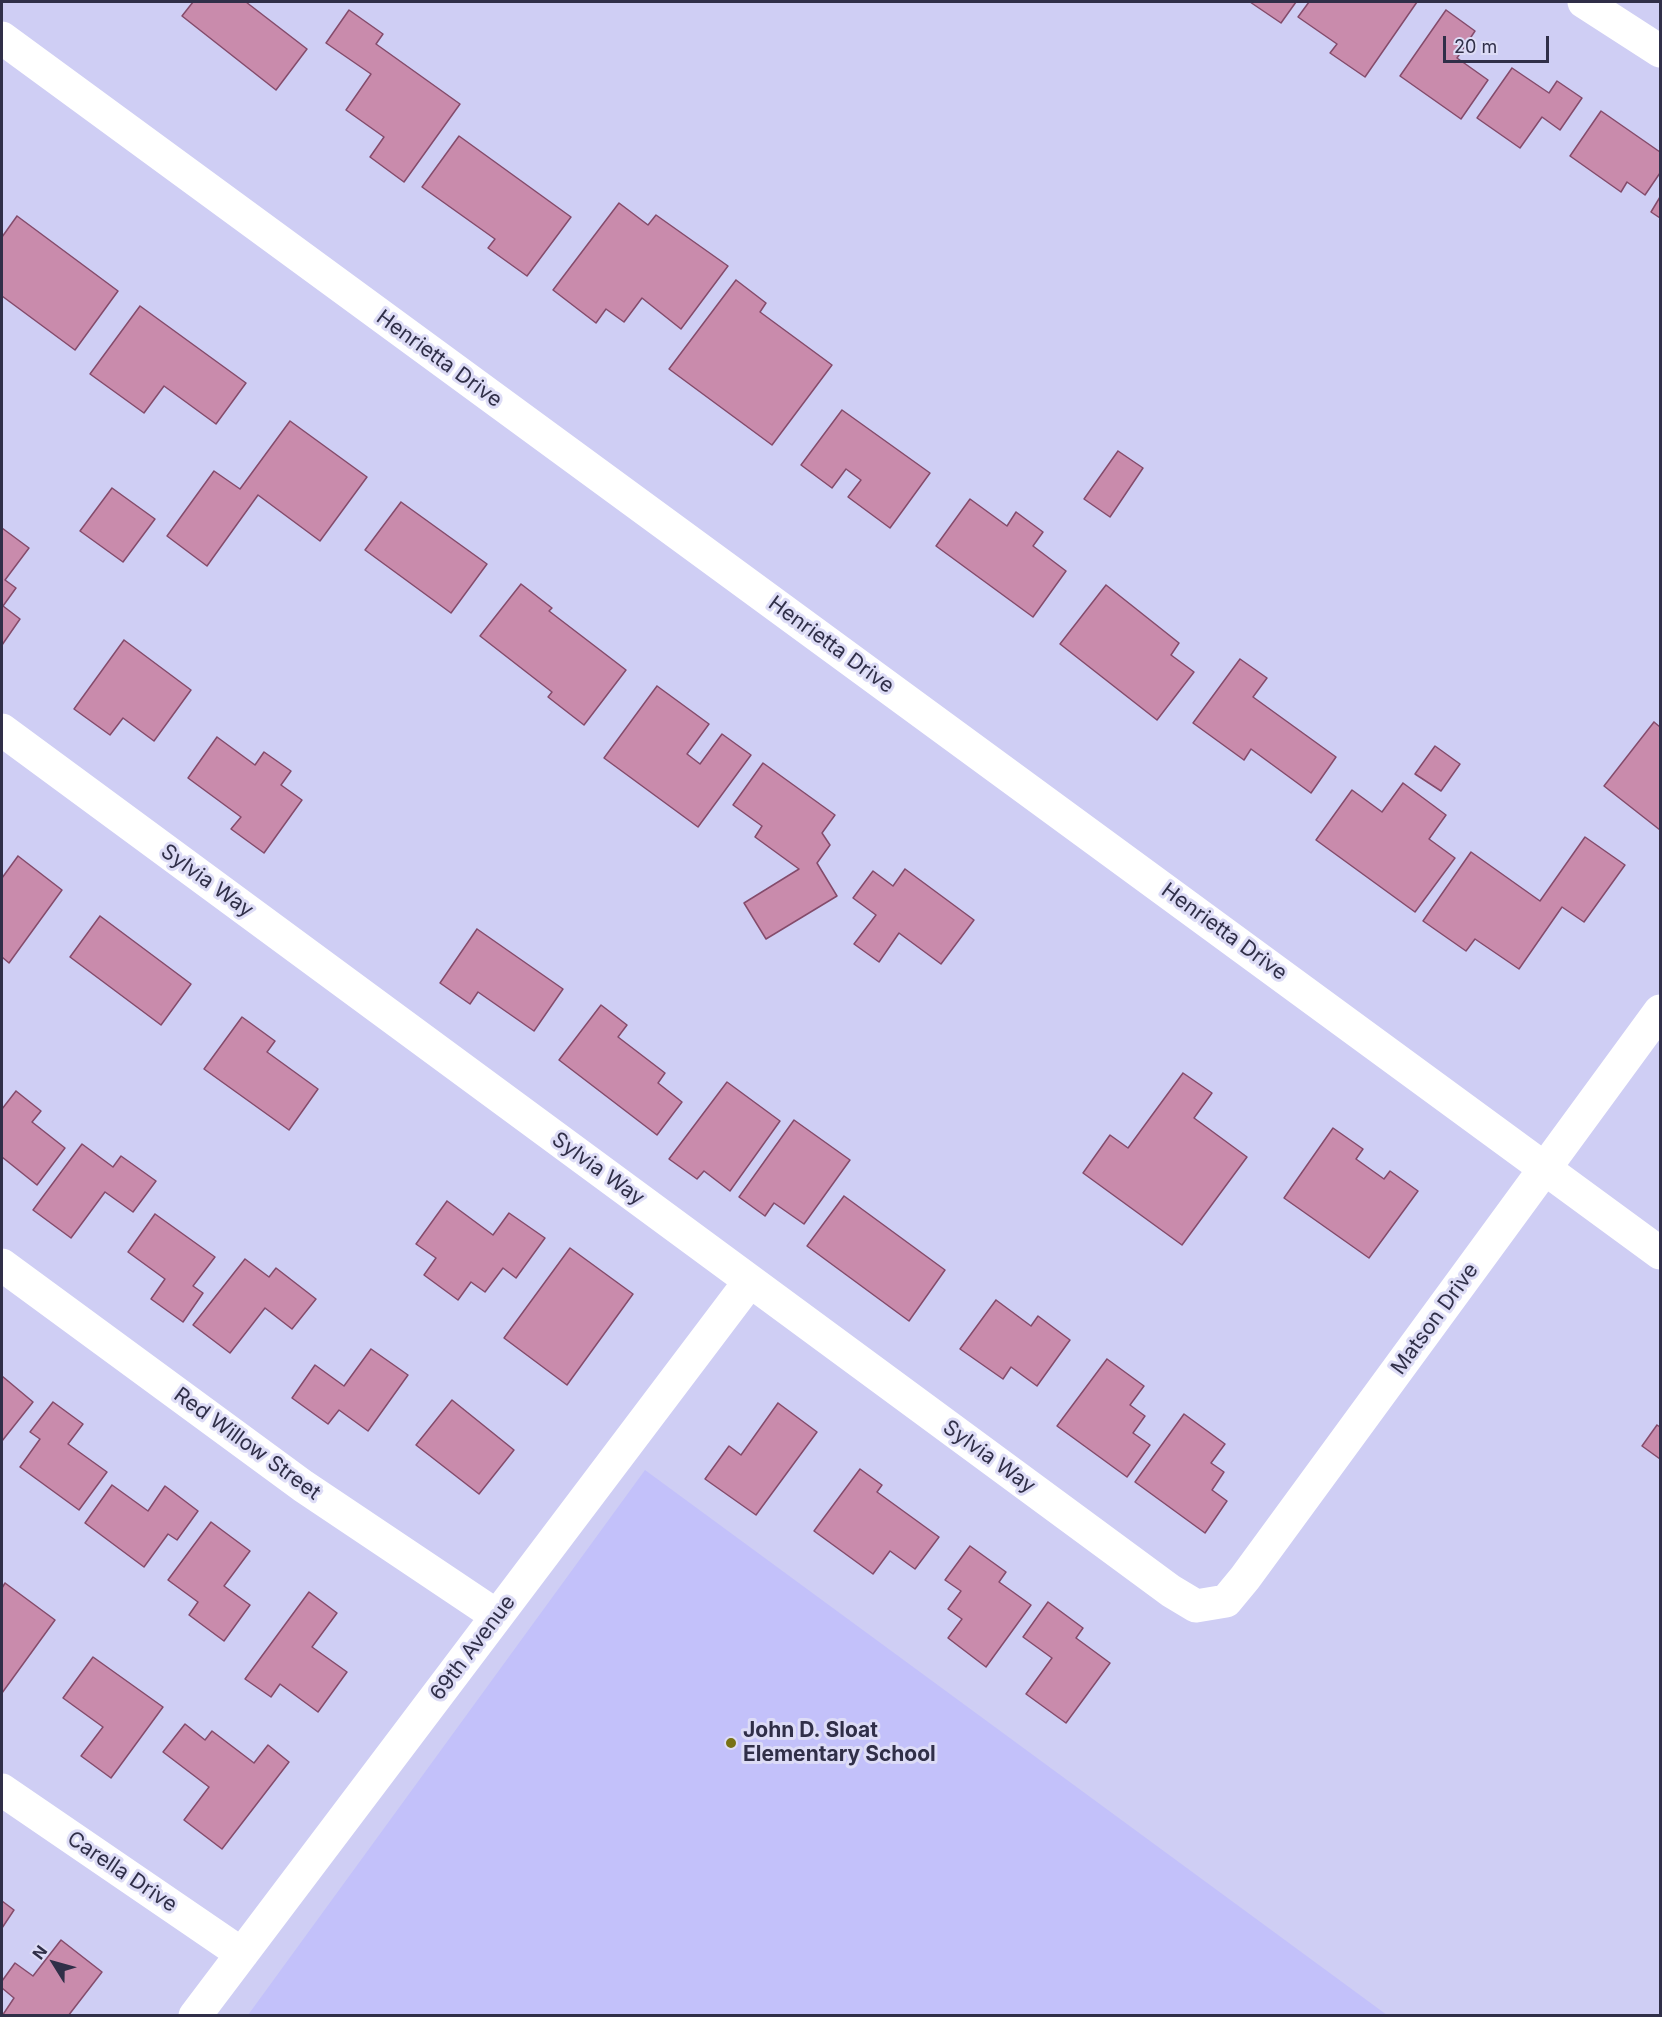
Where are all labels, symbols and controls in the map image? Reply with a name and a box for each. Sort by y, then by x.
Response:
scale bar [1446,24,1552,62]
text: 20 m [1454,36,1497,57]
street label: Henrietta Drive [371,305,507,413]
street label: Henrietta Drive [763,591,899,699]
street label: Sylvia Way [156,839,258,923]
street label: Henrietta Drive [1156,878,1292,986]
street label: Sylvia Way [547,1127,649,1211]
street label: Matson Drive [1386,1258,1484,1380]
street label: Red Willow Street [169,1382,325,1506]
street label: Sylvia Way [938,1415,1040,1499]
street label: 69th Avenue [425,1590,521,1706]
place label: John D. Sloat Elementary School [743,1718,936,1768]
marker: John D. Sloat Elementary School [724,1736,738,1750]
street label: Carella Drive [62,1826,182,1918]
north arrow [24,1933,84,1993]
text: N [28,1941,51,1963]

